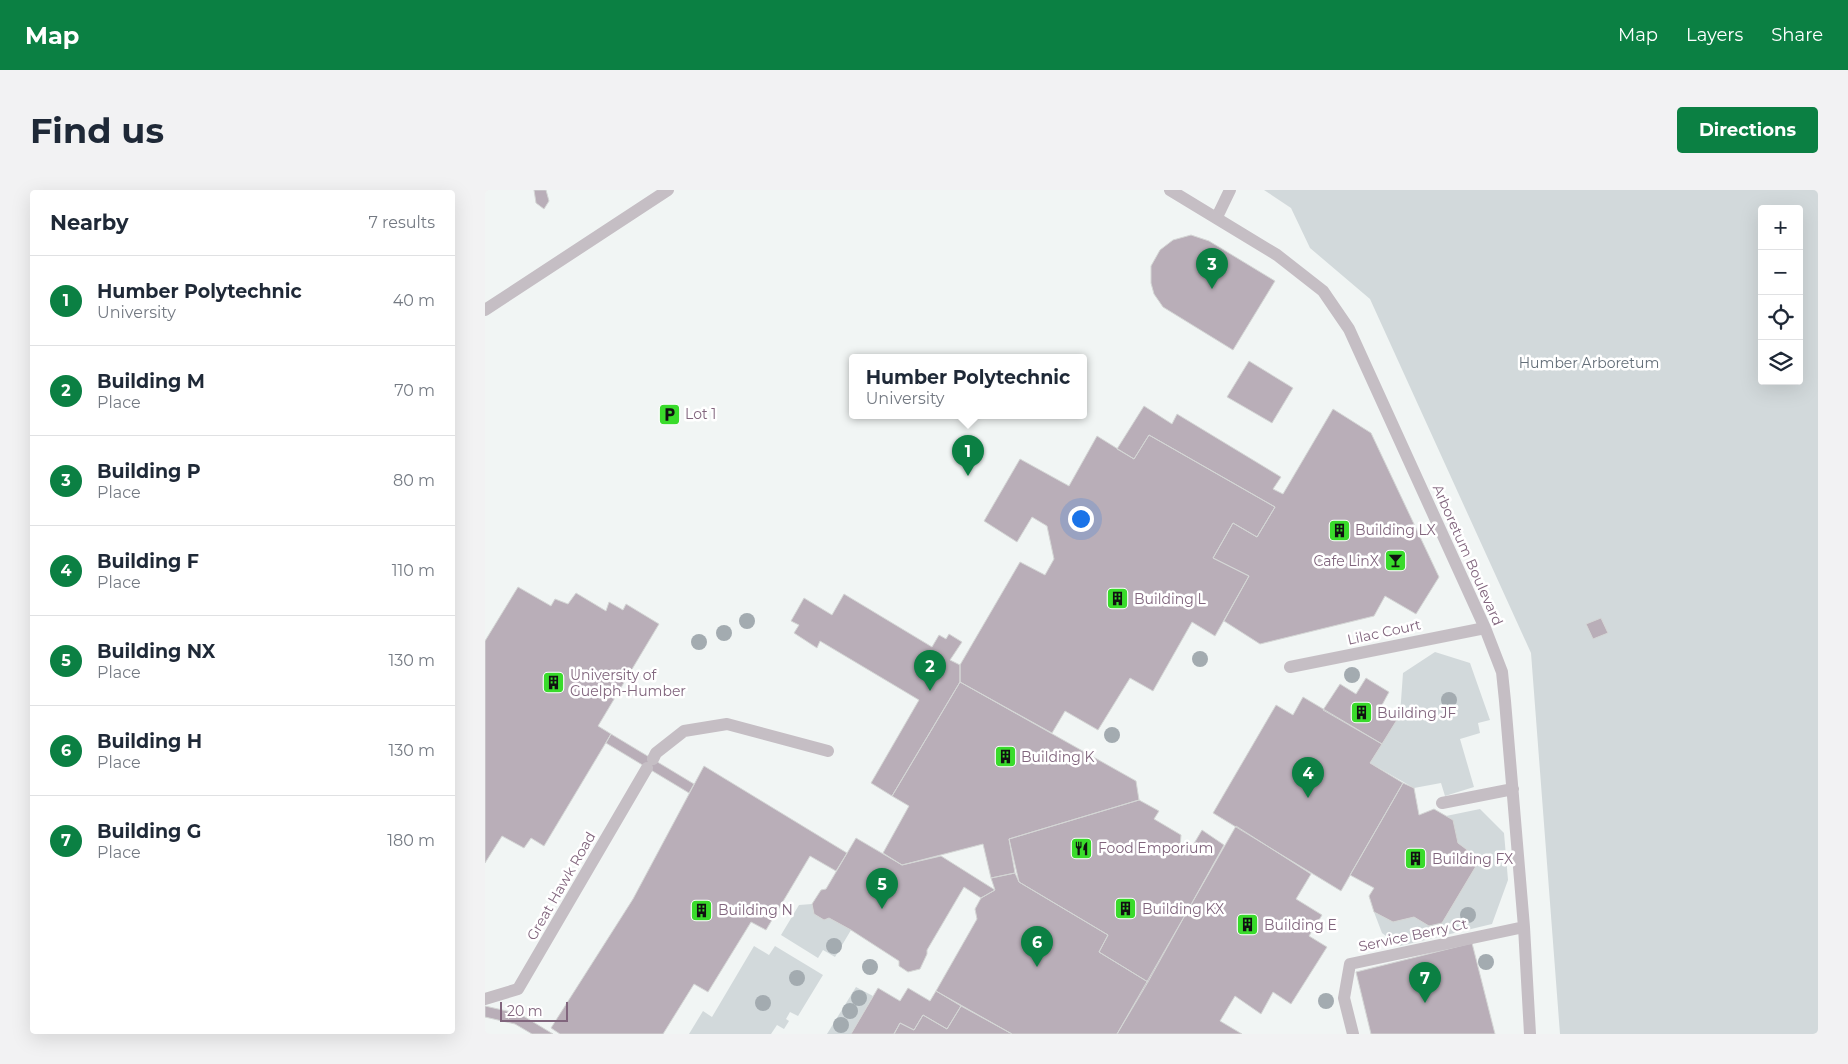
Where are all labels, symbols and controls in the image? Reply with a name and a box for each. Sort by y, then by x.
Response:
text: Map [25,21,79,50]
text: Map [1618,24,1658,46]
text: Layers [1686,24,1743,46]
text: Share [1771,24,1823,46]
button: Directions [1677,107,1818,153]
text: Find us [30,109,164,152]
map controls [1758,205,1803,385]
button: + [1758,205,1803,250]
text: Nearby [50,210,129,235]
text: 7 results [368,213,435,232]
pin: 3 [1196,248,1228,289]
button: − [1758,250,1803,295]
text: Humber Polytechnic [97,280,302,303]
text: 1 [63,291,69,310]
text: 40 m [393,291,435,310]
button: locate [1758,295,1803,340]
text: University [97,303,176,322]
button: layers [1758,340,1803,385]
popup [849,354,1087,419]
park label: Humber Arboretum [1519,354,1659,372]
text: Humber Polytechnic [866,366,1070,389]
text: Building M [97,370,205,393]
text: 2 [61,381,71,400]
text: 70 m [394,381,435,400]
text: University [866,389,945,408]
text: Place [97,393,141,412]
parking icon: Lot 1 [657,402,681,426]
place label: Lot 1 [685,405,716,423]
pin: 1 [952,435,984,476]
text: Building P [97,460,201,483]
text: 3 [61,471,71,490]
text: 80 m [393,471,435,490]
street label: Arboretum Boulevard [1429,482,1507,628]
text: Place [97,483,141,502]
your location [1068,506,1094,532]
building icon: Building LX [1327,518,1351,542]
place label: Building LX [1355,521,1436,539]
bar icon: Cafe LinX [1383,549,1407,573]
text: Building F [97,550,199,573]
place label: Cafe LinX [1314,552,1379,570]
text: 4 [60,561,72,580]
text: 110 m [392,561,435,580]
text: Place [97,573,141,592]
building icon: Building L [1106,587,1130,611]
place label: Building L [1134,590,1206,608]
street label: Lilac Court [1346,615,1423,649]
text: Building NX [97,640,215,663]
pin: 2 [914,650,946,691]
text: 5 [61,651,71,670]
text: 130 m [388,651,435,670]
text: Place [97,663,141,682]
place label: University of Guelph-Humber [570,666,686,700]
building icon: University of Guelph-Humber [542,671,566,695]
building icon: Building JF [1349,701,1373,725]
place label: Building JF [1377,704,1456,722]
text: Building H [97,730,202,753]
text: 6 [61,741,71,760]
text: 130 m [388,741,435,760]
building icon: Building K [993,745,1017,769]
place label: Building K [1021,748,1094,766]
text: Place [97,753,141,772]
pin: 4 [1292,757,1324,798]
text: Building G [97,820,201,843]
street label: Great Hawk Road [523,828,599,944]
text: 7 [61,831,71,850]
text: 180 m [387,831,435,850]
restaurant icon: Food Emporium [1070,836,1094,860]
place label: Food Emporium [1098,839,1213,857]
text: Place [97,843,141,862]
building icon: Building FX [1404,847,1428,871]
place label: Building FX [1432,850,1513,868]
pin: 5 [866,868,898,909]
building icon: Building KX [1114,897,1138,921]
building icon: Building N [690,898,714,922]
place label: Building KX [1142,900,1224,918]
place label: Building N [718,901,793,919]
building icon: Building E [1236,913,1260,937]
street label: Service Berry Ct [1357,915,1469,955]
place label: Building E [1264,916,1337,934]
pin: 6 [1021,926,1053,967]
pin: 7 [1409,962,1441,1003]
scale bar [500,999,567,1022]
text: 20 m [507,1002,543,1020]

